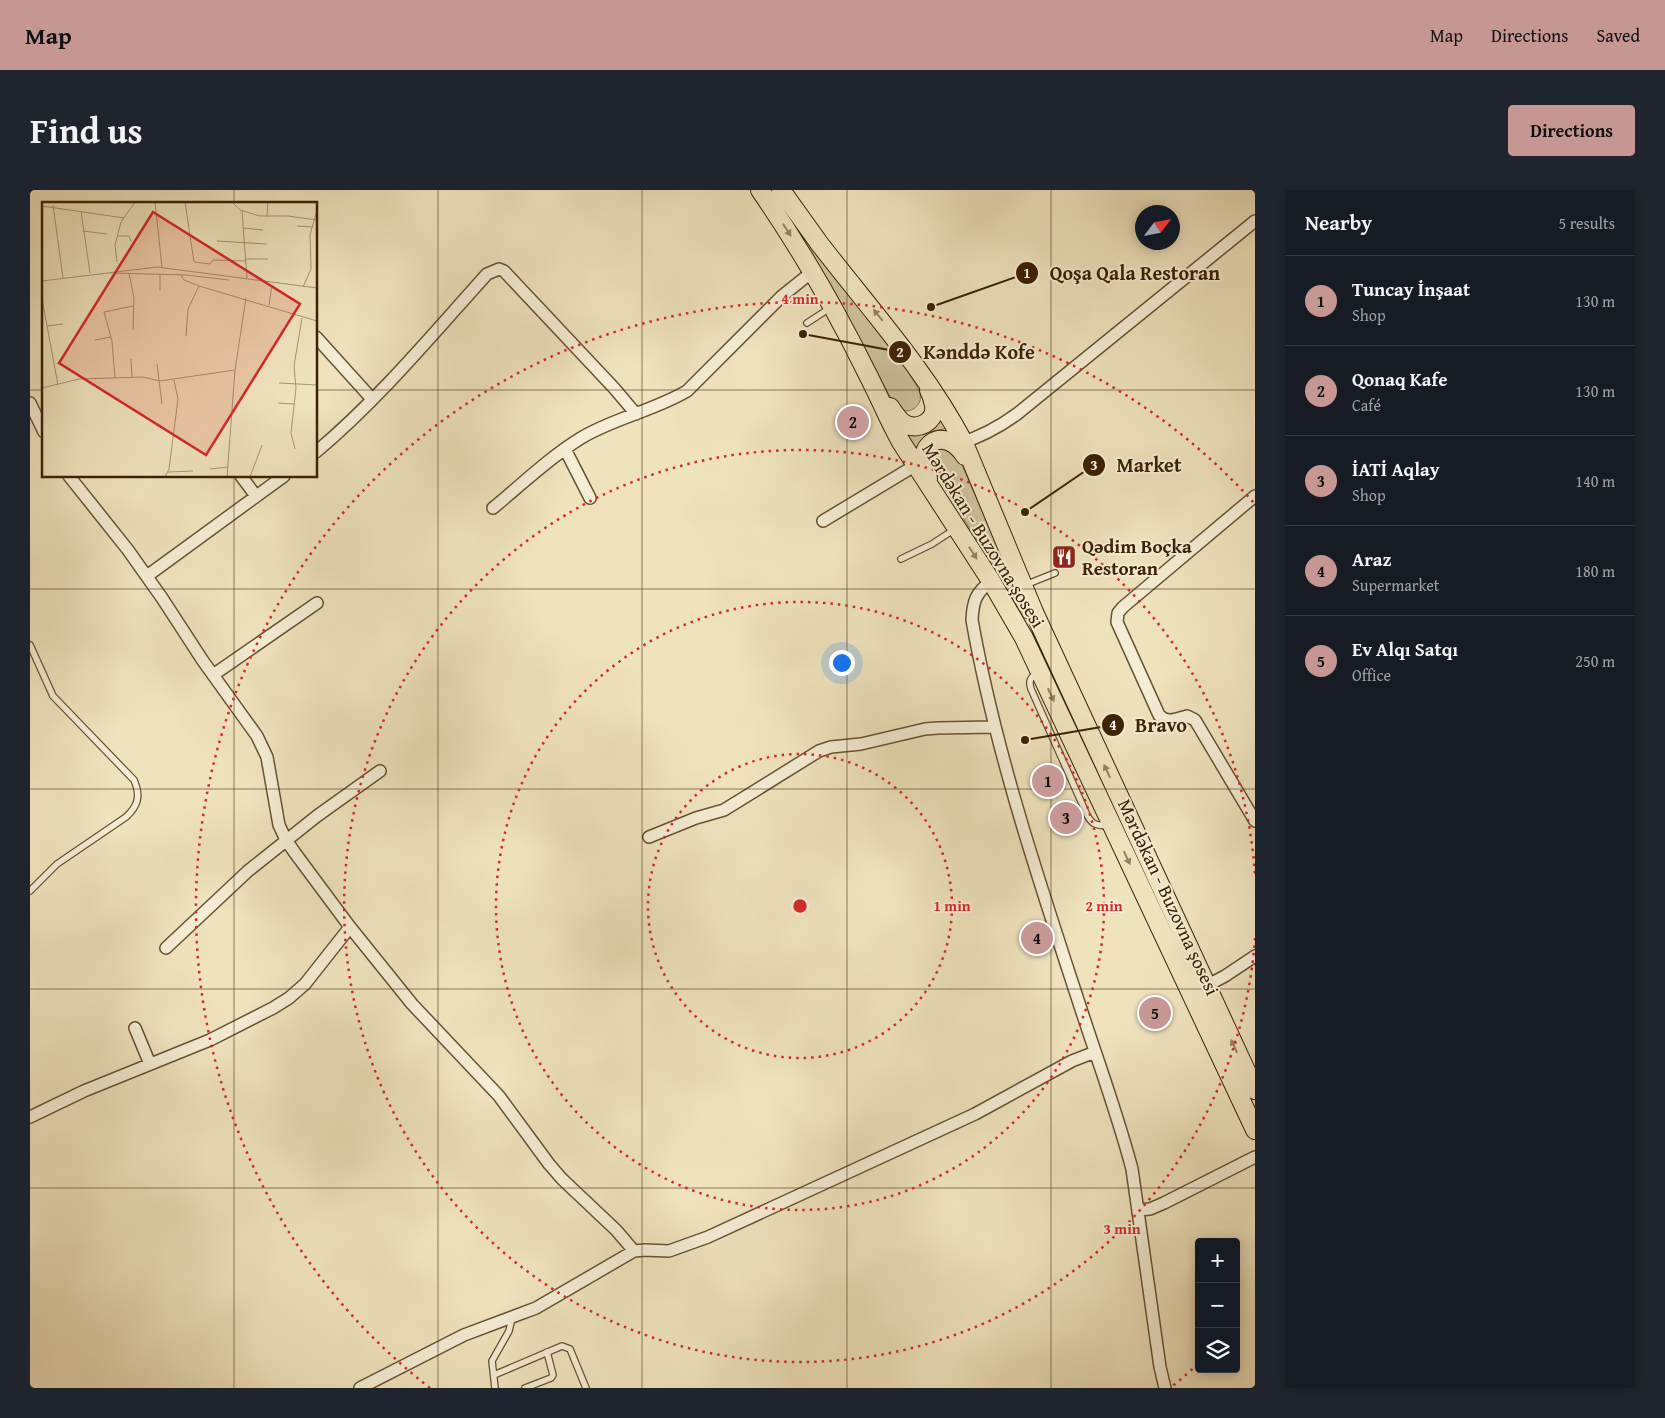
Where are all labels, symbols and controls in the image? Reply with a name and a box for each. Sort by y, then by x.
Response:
text: Map [25,18,72,53]
text: Map [1430,22,1463,49]
text: Directions [1491,22,1568,49]
text: Saved [1596,22,1640,49]
text: Find us [30,105,143,156]
button: Directions [1508,105,1635,156]
inset map [42,202,318,478]
north arrow [1135,205,1180,250]
text: Nearby [1305,207,1372,238]
text: 5 results [1558,211,1615,235]
one-way arrow [782,224,792,237]
callout: Qoşa Qala Restoran [1014,256,1230,291]
text: Qoşa Qala Restoran [1050,258,1220,287]
text: 1 [1023,262,1031,283]
text: Tuncay İnşaat [1352,275,1470,303]
text: 4 min [781,288,819,309]
text: 1 [1317,289,1325,313]
text: 130 m [1575,289,1615,313]
text: Shop [1352,303,1386,327]
one-way arrow [873,309,884,322]
callout: Kənddə Kofe [888,335,1045,370]
text: Kənddə Kofe [923,337,1035,366]
text: 2 [896,341,904,362]
text: Qonaq Kafe [1352,365,1448,393]
text: 2 [1317,379,1325,403]
text: 130 m [1575,379,1615,403]
text: Café [1352,393,1381,417]
pin: 2 [837,403,869,441]
street label: Mərdəkan - Buzovna şosesi [915,437,1053,633]
callout: Market [1081,448,1191,483]
text: Market [1117,450,1182,479]
text: 3 [1090,454,1098,475]
text: İATİ Aqlay [1352,455,1440,483]
text: 3 [1317,469,1325,493]
text: 140 m [1575,469,1615,493]
text: Shop [1352,483,1386,507]
place label: Qədim Boçka Restoran [1082,532,1192,582]
restaurant icon: Qədim Boçka Restoran [1051,544,1077,570]
text: Araz [1352,545,1391,573]
one-way arrow [968,546,978,559]
text: 4 [1317,559,1325,583]
text: 180 m [1575,559,1615,583]
text: Supermarket [1352,573,1439,597]
text: Ev Alqı Satqı [1352,635,1458,663]
text: 5 [1317,649,1325,673]
text: 250 m [1575,649,1615,673]
your location [829,650,855,676]
text: Office [1352,663,1391,687]
one-way arrow [1047,688,1055,702]
callout: Bravo [1100,708,1197,743]
text: Bravo [1135,710,1187,739]
text: 4 [1109,714,1117,735]
pin: 1 [1032,762,1064,800]
one-way arrow [1103,764,1111,778]
street label: Mərdəkan - Buzovna şosesi [1111,794,1227,1000]
pin: 3 [1050,799,1082,837]
one-way arrow [1124,851,1132,865]
text: 1 min [933,895,971,916]
text: 2 min [1085,895,1123,916]
centre of rings [791,897,809,915]
pin: 4 [1021,919,1053,957]
pin: 5 [1139,994,1171,1032]
one-way arrow [1230,1039,1238,1053]
text: 3 min [1103,1218,1141,1239]
map controls [1195,1238,1240,1373]
button: + [1195,1238,1240,1283]
button: − [1195,1283,1240,1328]
button: layers [1195,1328,1240,1373]

